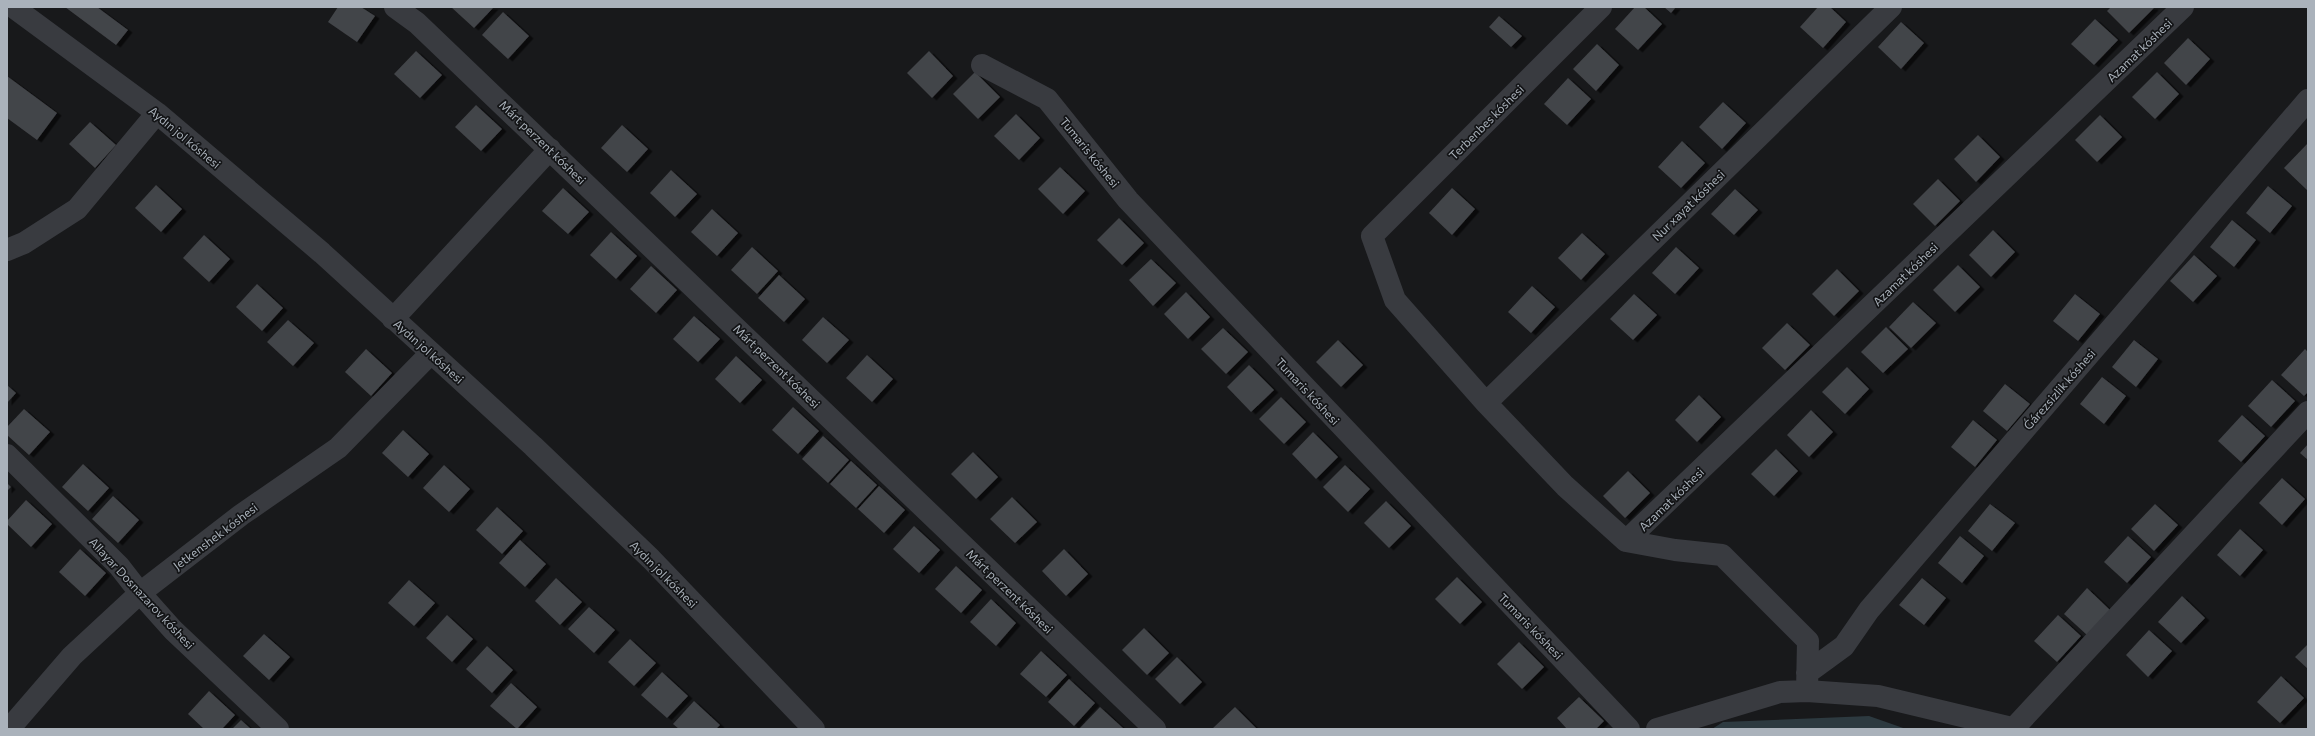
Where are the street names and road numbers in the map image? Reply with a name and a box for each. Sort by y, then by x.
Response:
street label: Azamat kóshesi [2104,15,2174,85]
street label: Terbenbes kóshesi [1446,82,1526,162]
street label: Márt perzent kóshesi [497,97,589,187]
street label: Aydın jol kóshesi [146,103,224,171]
street label: Tumaris kóshesi [1057,114,1123,190]
street label: Nur xayat kóshesi [1649,167,1727,243]
street label: Azamat kóshesi [1870,239,1940,309]
street label: Aydın jol kóshesi [391,316,467,386]
street label: Márt perzent kóshesi [731,321,823,411]
street label: Ǵárezsizlik kóshesi [2020,346,2098,432]
street label: Tumaris kóshesi [1273,355,1343,427]
street label: Azamat kóshesi [1636,464,1706,534]
street label: Jetkenshek kóshesi [170,500,261,573]
street label: Allayar Dosnazarov kóshesi [87,534,197,652]
street label: Aydın jol kóshesi [628,538,700,610]
street label: Márt perzent kóshesi [964,546,1056,636]
street label: Tumaris kóshesi [1496,590,1566,662]

